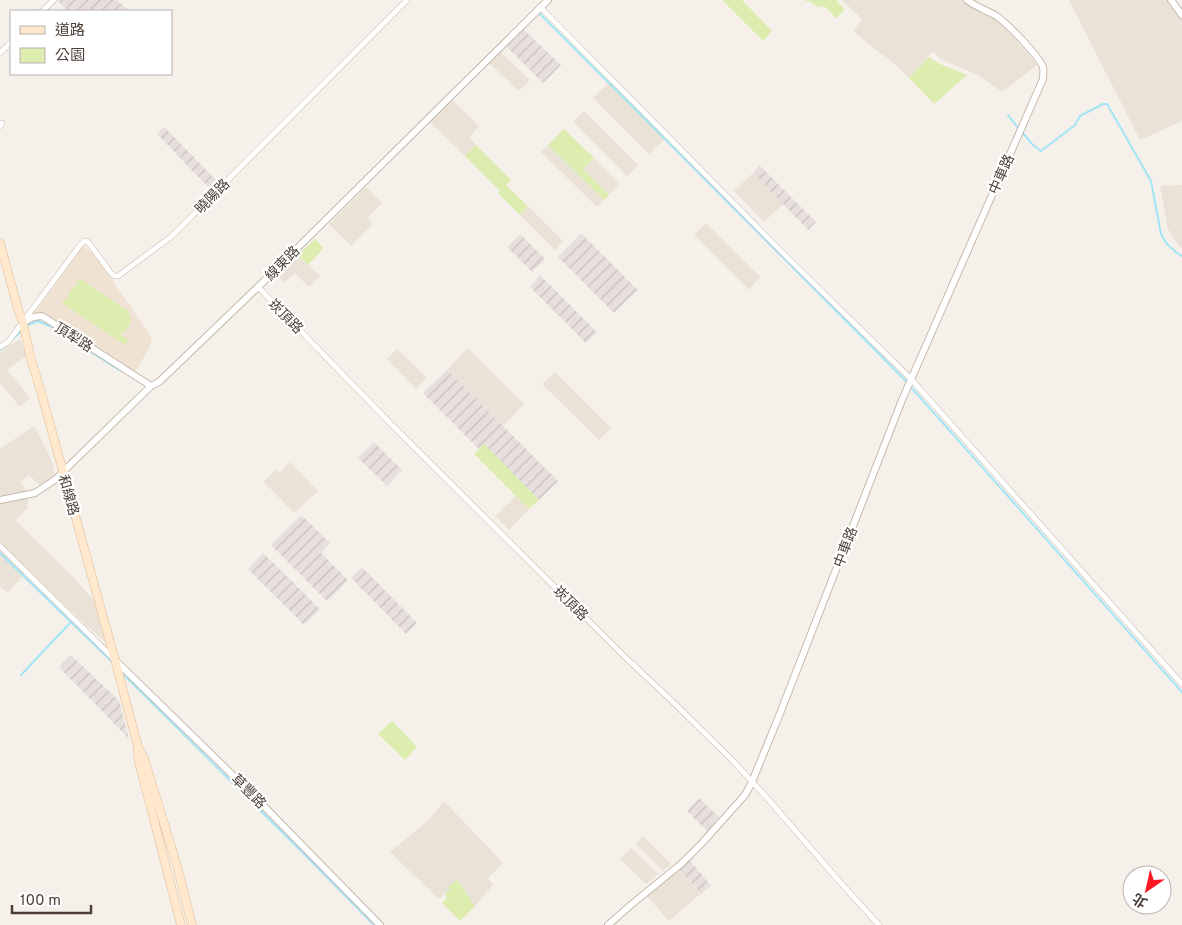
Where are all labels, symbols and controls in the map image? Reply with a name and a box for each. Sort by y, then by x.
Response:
legend [10,10,172,75]
text: 道路 [55,22,85,41]
text: 公園 [55,47,85,66]
street label: 中車路 [986,152,1019,197]
street label: 曉陽路 [192,176,234,218]
street label: 線東路 [262,243,304,285]
street label: 崁頂路 [264,296,306,338]
street label: 頂犁路 [51,320,96,357]
street label: 和線路 [54,473,82,518]
street label: 中車路 [831,525,862,570]
street label: 崁頂路 [549,583,591,625]
street label: 草豐路 [227,771,269,813]
north arrow [1122,865,1172,915]
scale bar [12,882,91,914]
text: 北 [1130,889,1151,910]
text: 100 m [20,892,61,911]

